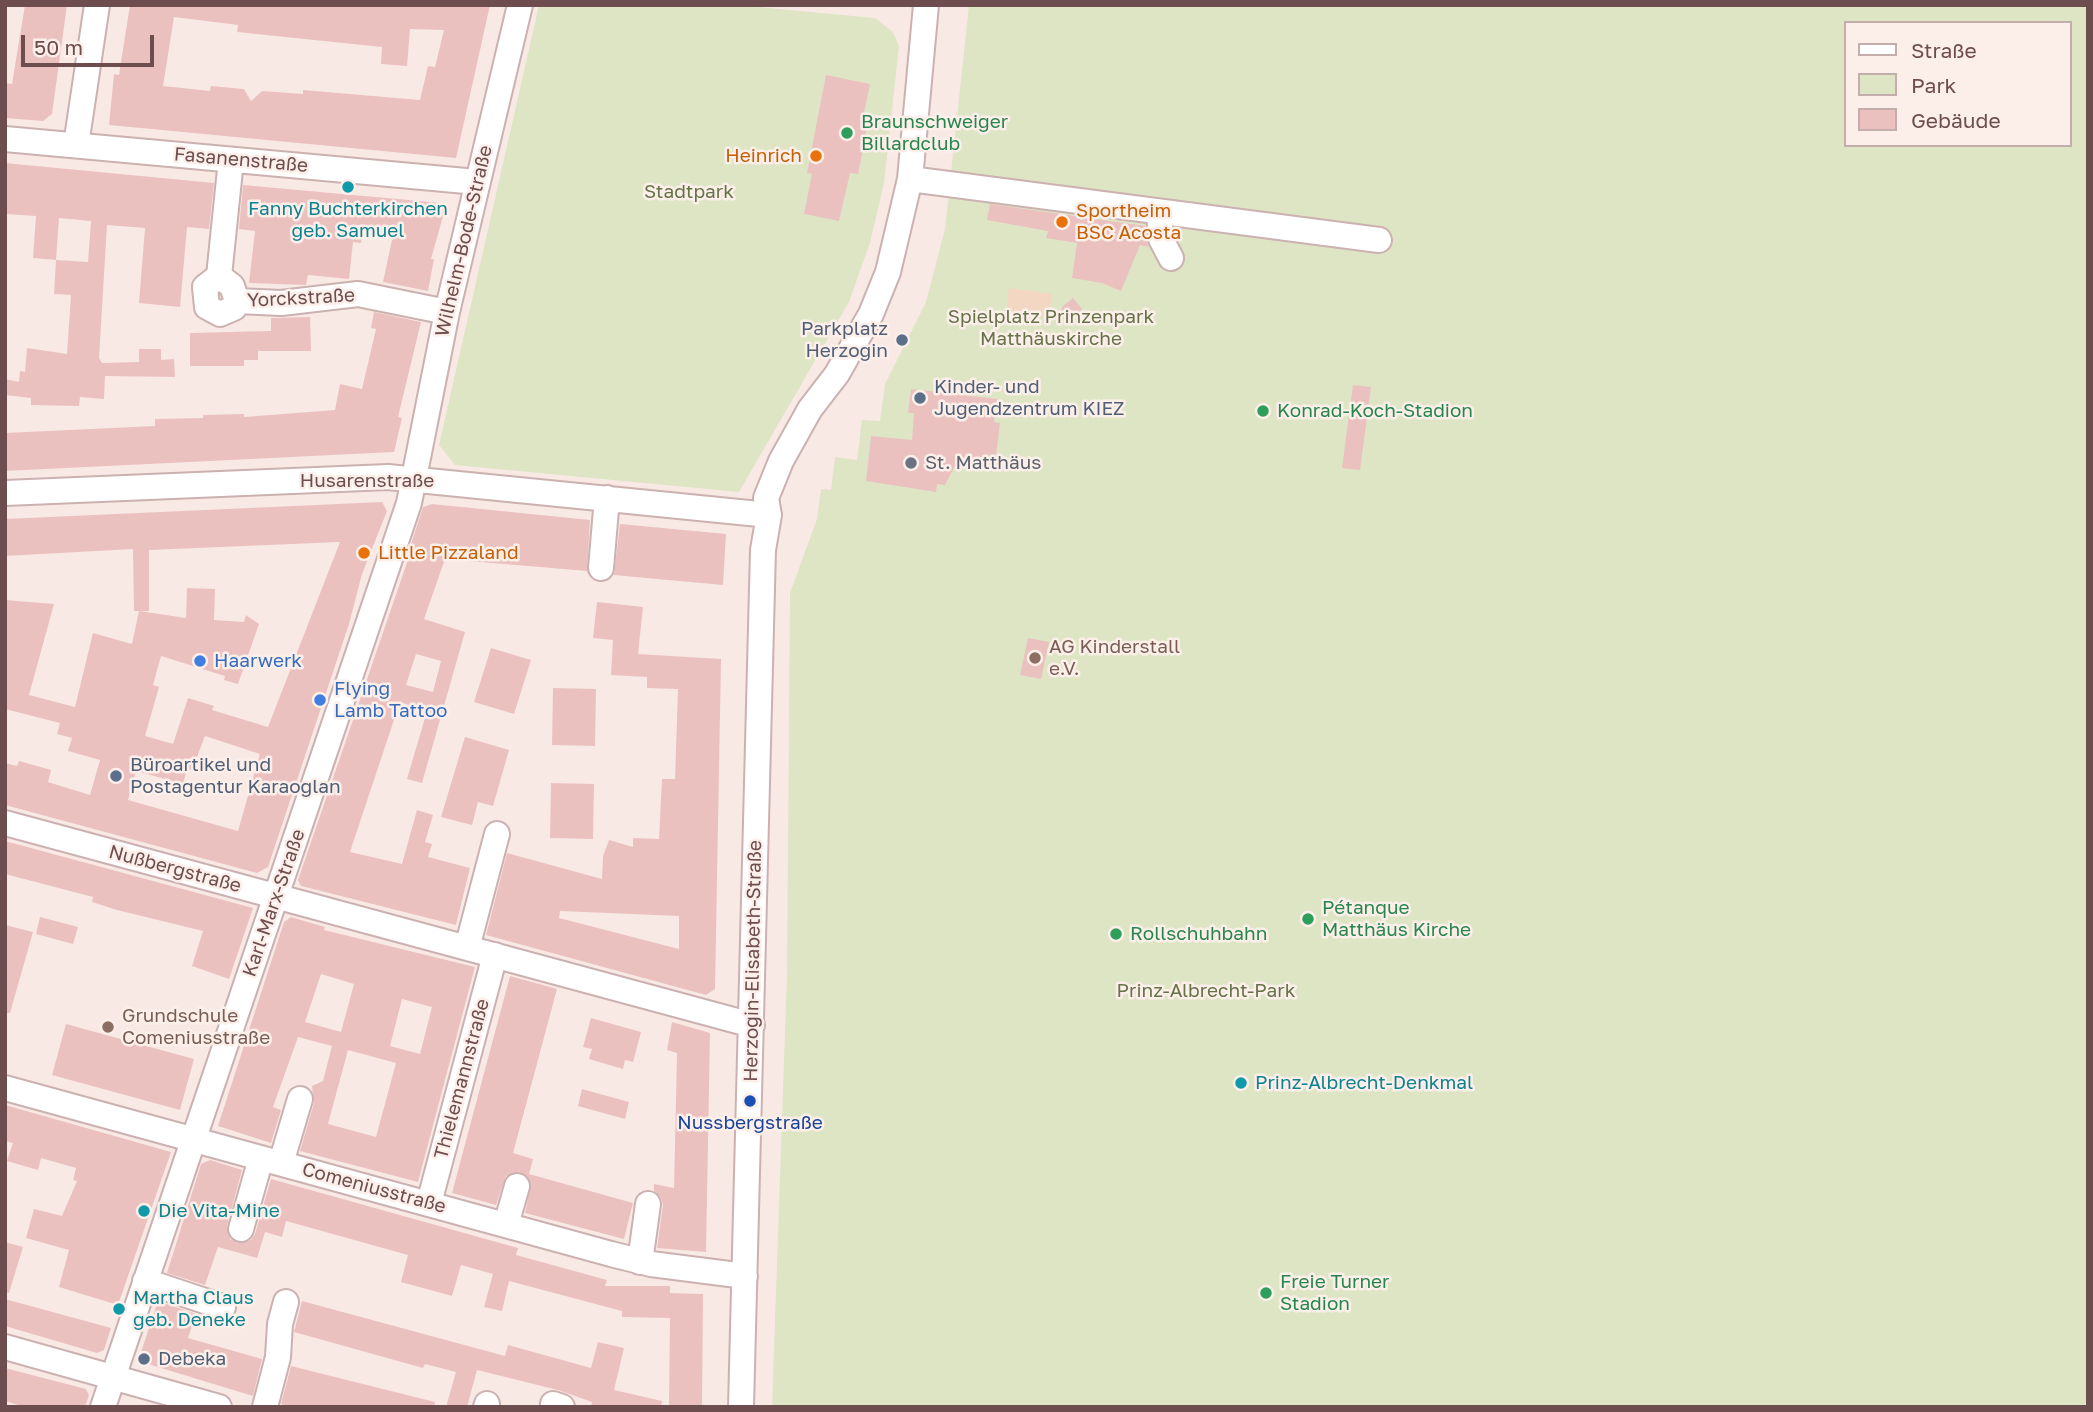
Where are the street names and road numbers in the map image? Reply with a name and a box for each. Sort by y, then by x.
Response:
street label: Fasanenstraße [173,143,309,177]
street label: Wilhelm-Bode-Straße [431,143,497,339]
street label: Yorckstraße [246,284,356,312]
street label: Husarenstraße [300,470,434,492]
street label: Karl-Marx-Straße [238,826,310,980]
street label: Nußbergstraße [106,840,244,898]
street label: Herzogin-Elisabeth-Straße [739,840,767,1082]
street label: Thielemannstraße [430,996,494,1162]
street label: Comeniusstraße [299,1158,449,1218]

